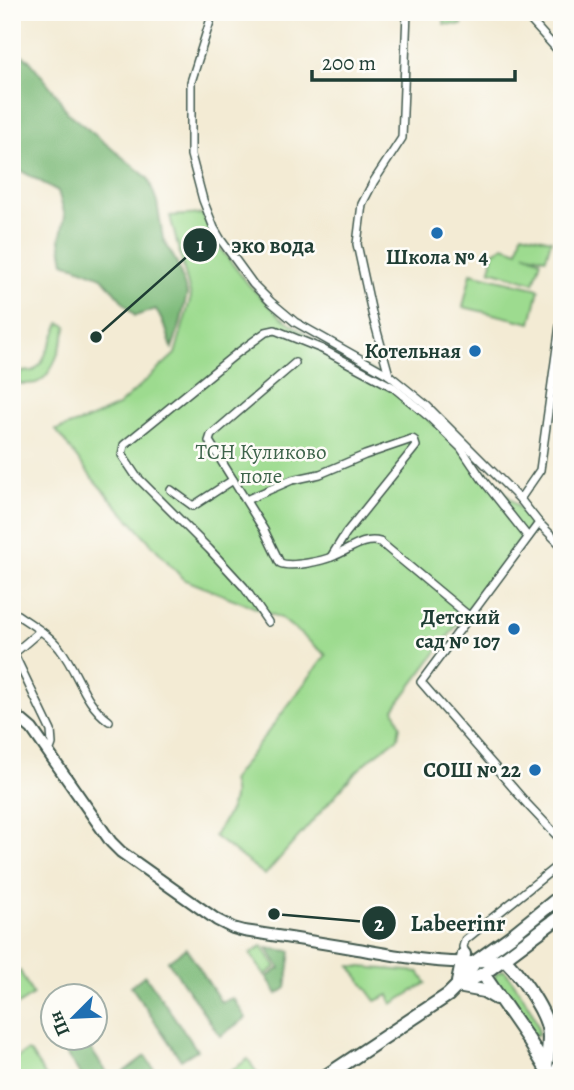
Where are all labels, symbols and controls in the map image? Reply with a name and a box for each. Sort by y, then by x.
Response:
scale bar [312,38,514,82]
text: 200 m [322,49,376,77]
callout: эко вода [182,223,329,267]
marker: Школа № 4 [429,225,445,241]
text: эко вода [231,230,315,261]
text: 1 [196,231,204,259]
place label: Школа № 4 [386,243,488,271]
place label: Котельная [365,337,461,365]
marker: Котельная [467,343,483,359]
park label: ТСН Куликово поле [195,438,327,490]
place label: Детский сад № 107 [415,603,500,655]
marker: Детский сад № 107 [506,621,522,637]
place label: СОШ № 22 [423,756,521,784]
marker: СОШ № 22 [527,762,543,778]
callout: Labeerinr [361,901,519,945]
text: Labeerinr [411,908,506,939]
text: 2 [374,910,384,938]
north arrow [38,982,108,1052]
text: Пн [42,1007,76,1040]

